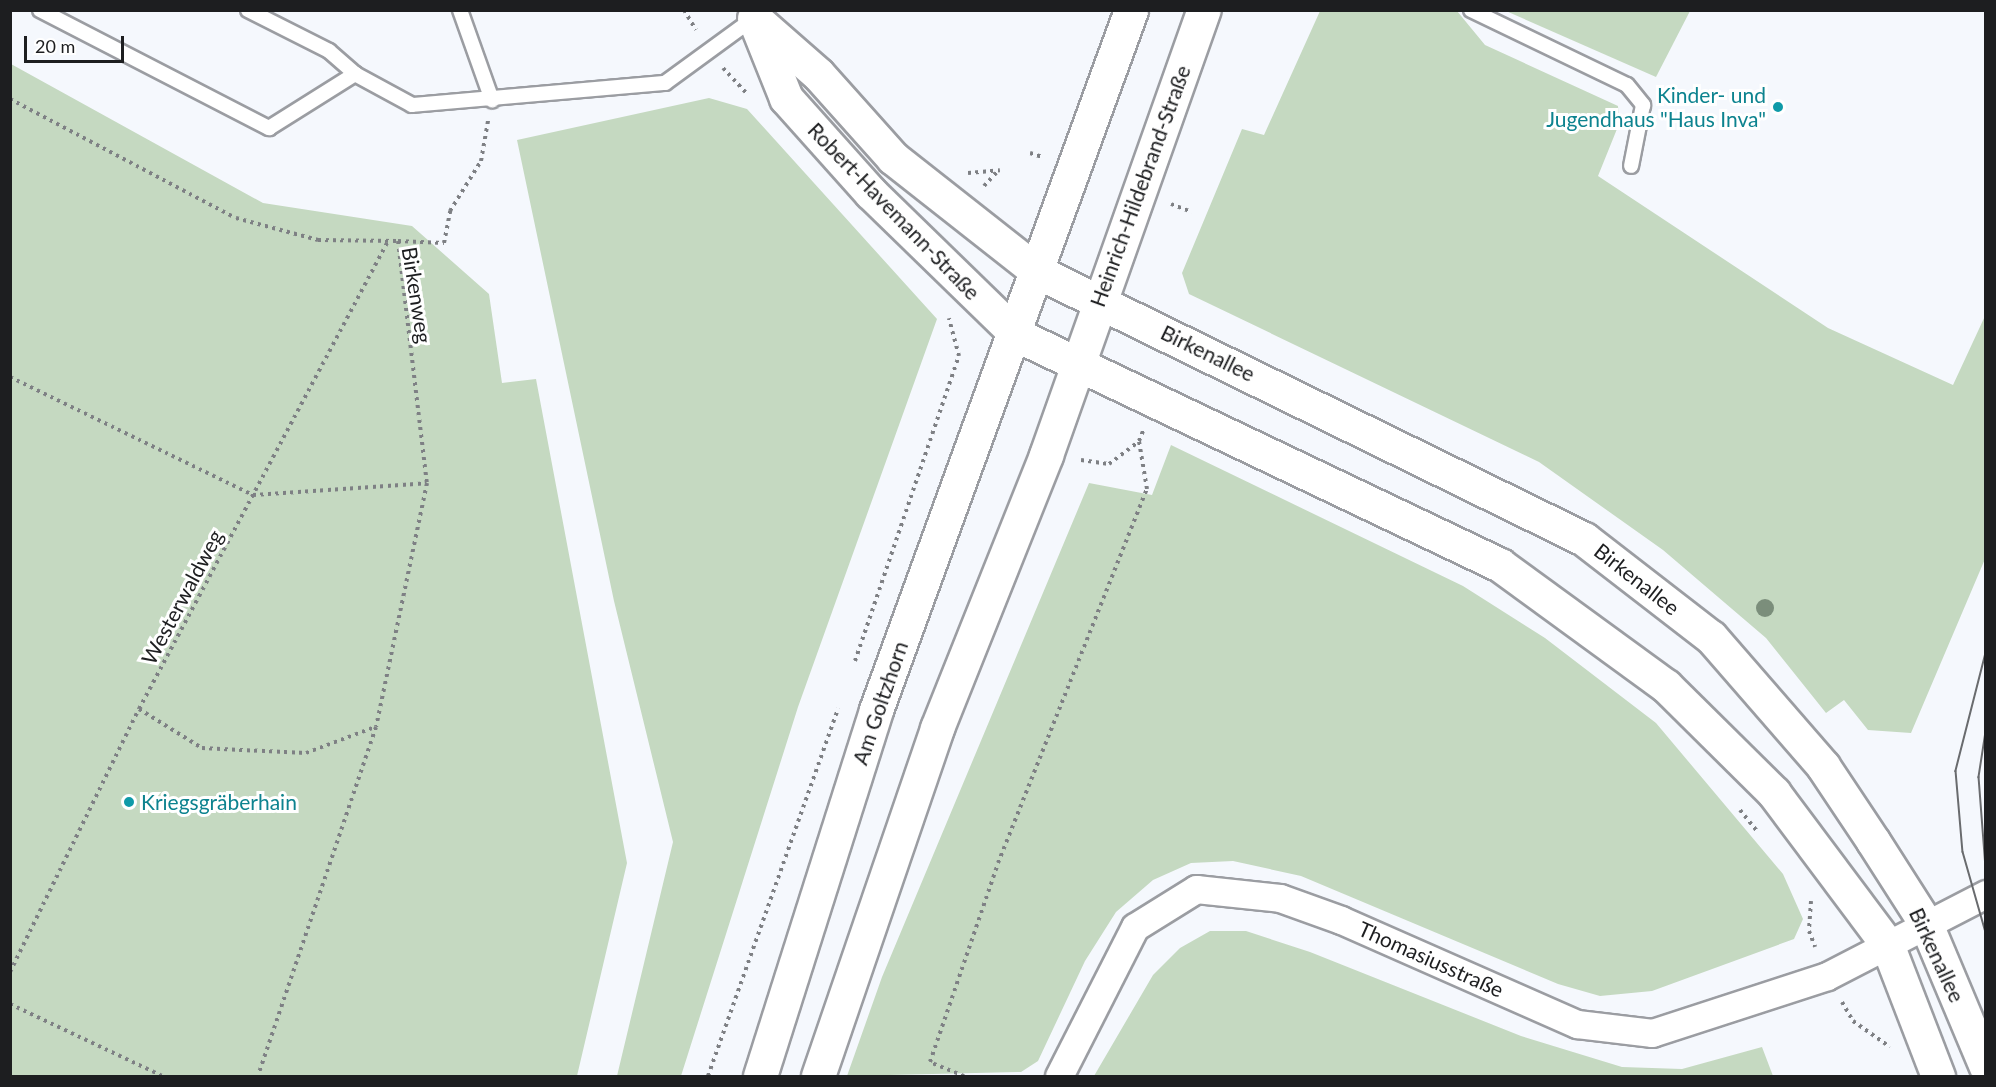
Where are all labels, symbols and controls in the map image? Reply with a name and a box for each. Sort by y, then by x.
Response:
scale bar [27,24,128,62]
text: 20 m [35,35,75,57]
street label: Heinrich-Hildebrand-Straße [1085,62,1195,310]
place label: Kinder- und Jugendhaus "Haus Inva" [1546,82,1766,132]
marker: Kinder- und Jugendhaus "Haus Inva" [1771,100,1785,114]
street label: Robert-Havemann-Straße [803,117,985,305]
street label: Birkenweg [397,245,437,345]
street label: Birkenallee [1157,319,1259,387]
street label: Westerwaldweg [136,525,228,669]
street label: Birkenallee [1589,538,1685,620]
street label: Am Goltzhorn [847,638,913,768]
place label: Kriegsgräberhain [141,789,297,815]
marker: Kriegsgräberhain [122,795,136,809]
street label: Birkenallee [1904,904,1970,1006]
street label: Thomasiusstraße [1354,916,1508,1002]

